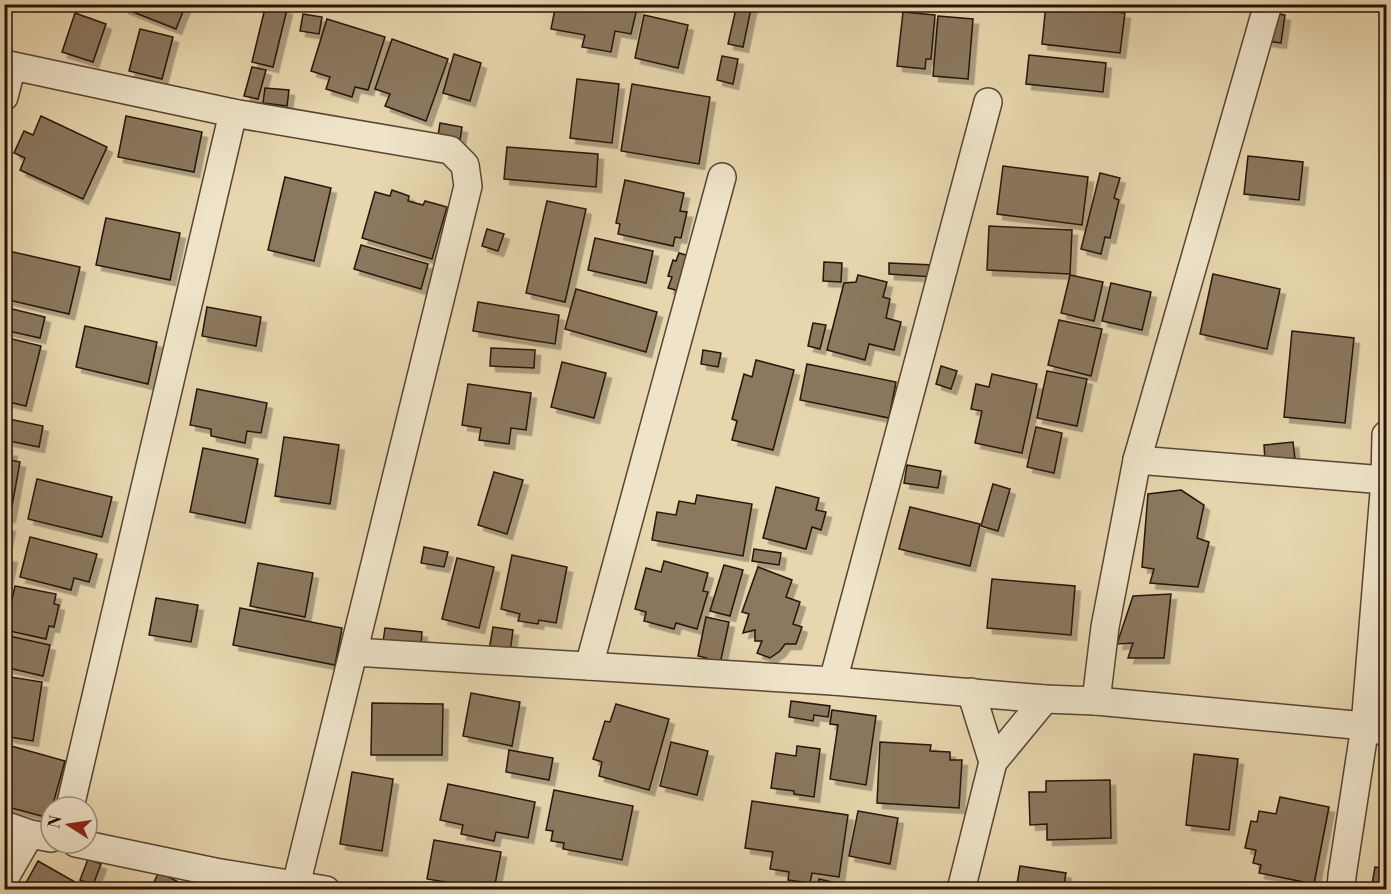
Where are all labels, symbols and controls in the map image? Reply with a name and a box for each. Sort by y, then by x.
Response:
north arrow [39,795,99,855]
text: N [44,813,66,830]

